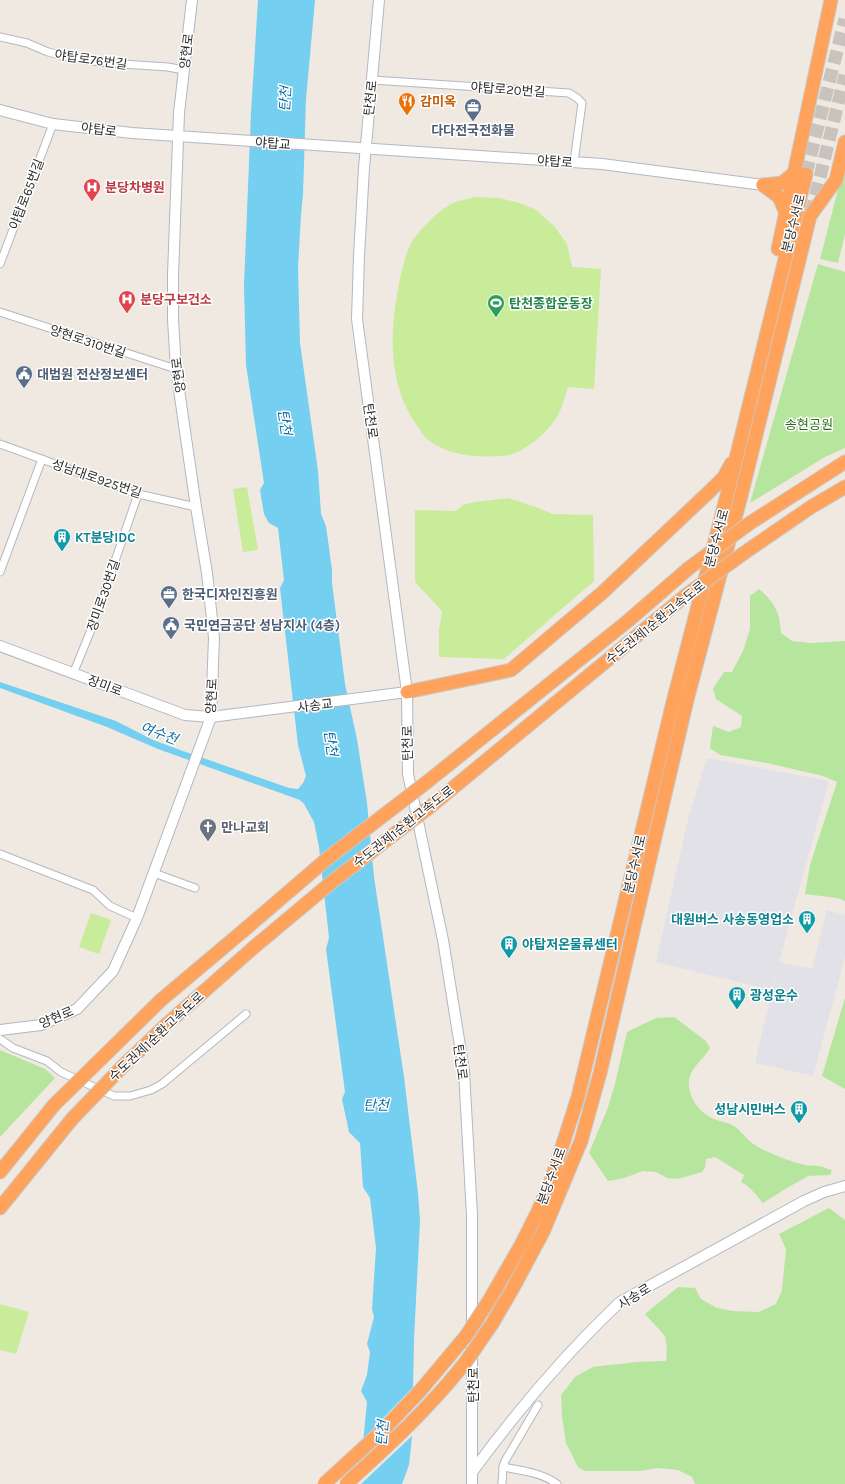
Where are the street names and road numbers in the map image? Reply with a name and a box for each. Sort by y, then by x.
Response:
street label: 양현로 [177,32,196,70]
street label: 야탑로76번길 [54,47,128,72]
street label: 탄천로 [361,79,380,117]
street label: 야탑로20번길 [470,79,546,100]
street label: 야탑로 [80,120,118,139]
street label: 야탑교 [255,135,291,152]
street label: 야탑로 [537,153,573,170]
street label: 야탑로65번길 [6,157,47,232]
street label: 분당수서로 [779,192,808,254]
street label: 양현로310번길 [48,322,128,361]
street label: 양현로 [169,356,188,394]
street label: 탄천로 [361,402,380,440]
street label: 성남대로925번길 [50,456,144,501]
street label: 분당수서로 [701,507,731,569]
street label: 장미로30번길 [84,557,123,633]
street label: 수도권제1순환고속도로 [602,578,708,667]
street label: 장미로 [85,672,124,699]
street label: 양현로 [203,678,220,714]
street label: 사송교 [296,696,334,715]
street label: 탄천로 [400,725,415,761]
street label: 수도권제1순환고속도로 [350,782,457,870]
street label: 분당수서로 [620,833,649,895]
street label: 수도권제1순환고속도로 [106,989,207,1084]
street label: 양현로 [37,1004,76,1031]
street label: 탄천로 [451,1043,470,1081]
street label: 분당수서로 [534,1145,569,1207]
street label: 사송로 [615,1281,653,1312]
street label: 탄천로 [466,1367,481,1403]

